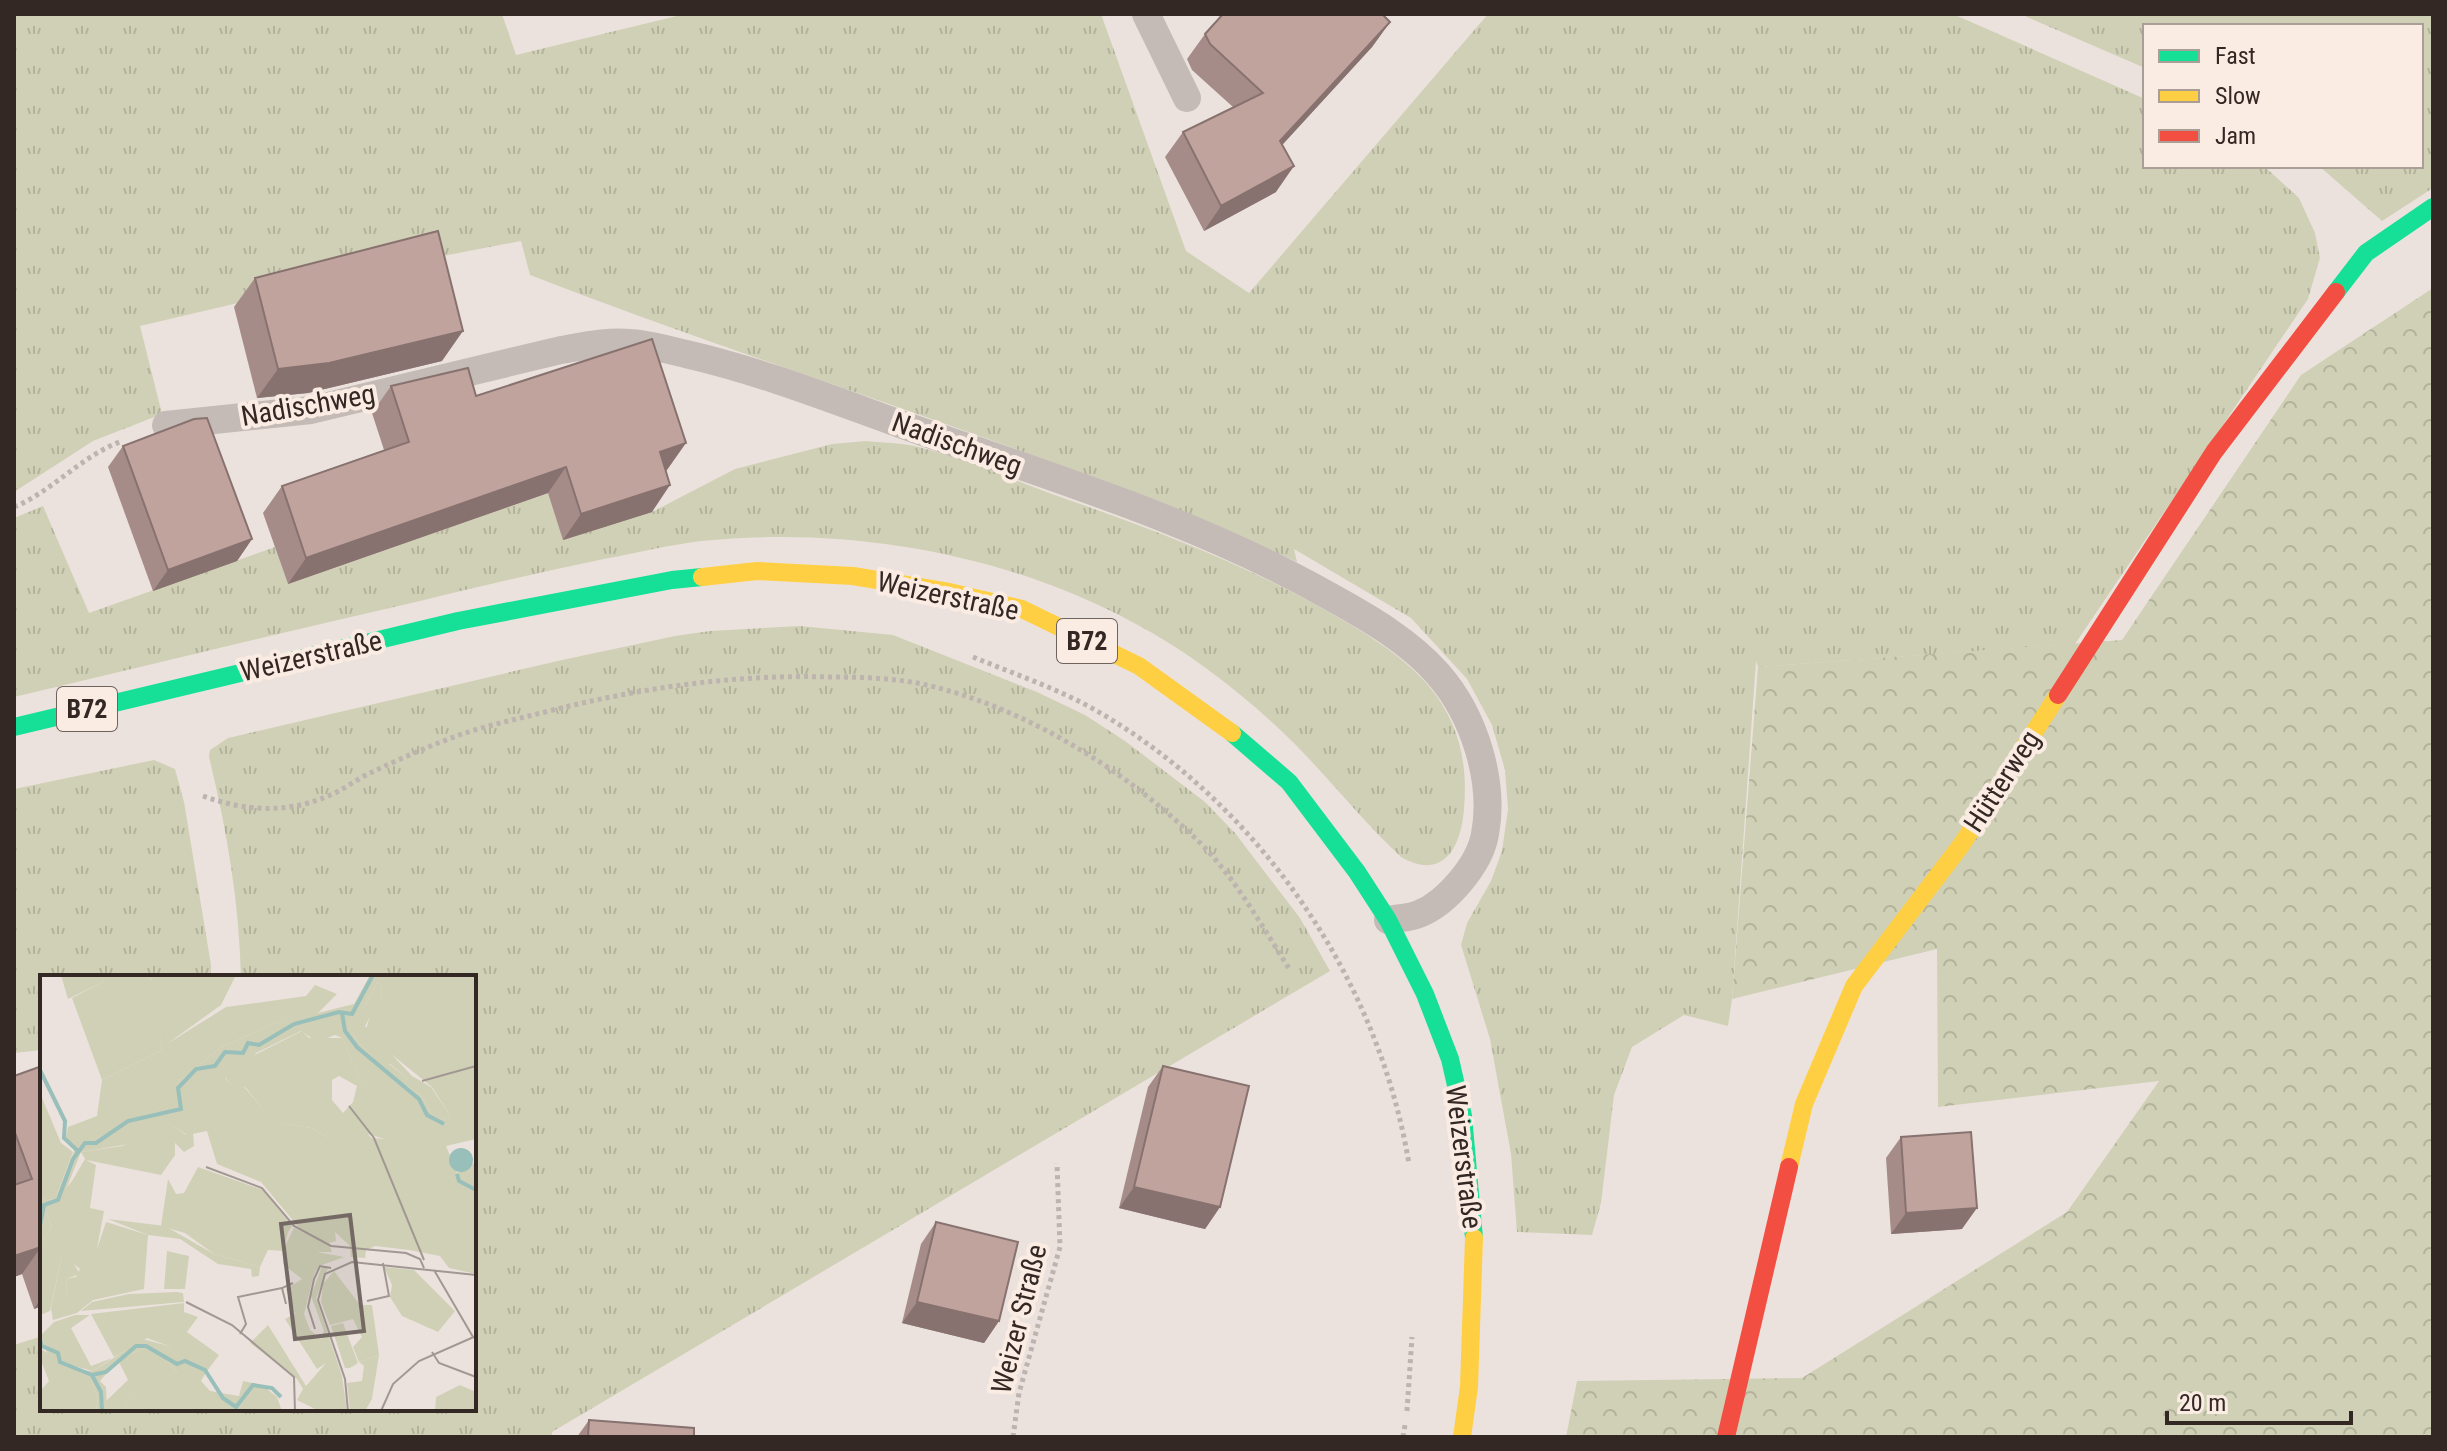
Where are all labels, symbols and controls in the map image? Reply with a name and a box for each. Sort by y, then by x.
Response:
legend [2143,24,2423,168]
text: Fast [2215,42,2256,70]
text: Slow [2215,82,2261,110]
text: Jam [2215,122,2256,150]
street label: Nadischweg [238,377,378,433]
street label: Nadischweg [888,405,1026,483]
street label: Weizerstraße [874,565,1022,627]
road number: B72 [1057,619,1117,663]
street label: Weizerstraße [237,624,385,688]
road number: B72 [57,687,117,731]
street label: Hütterweg [1957,724,2047,838]
inset map [40,975,476,1411]
street label: Weizerstraße [1439,1083,1489,1231]
street label: Weizer Straße [985,1241,1053,1397]
scale bar [2167,1375,2351,1425]
text: 20 m [2179,1389,2226,1417]

